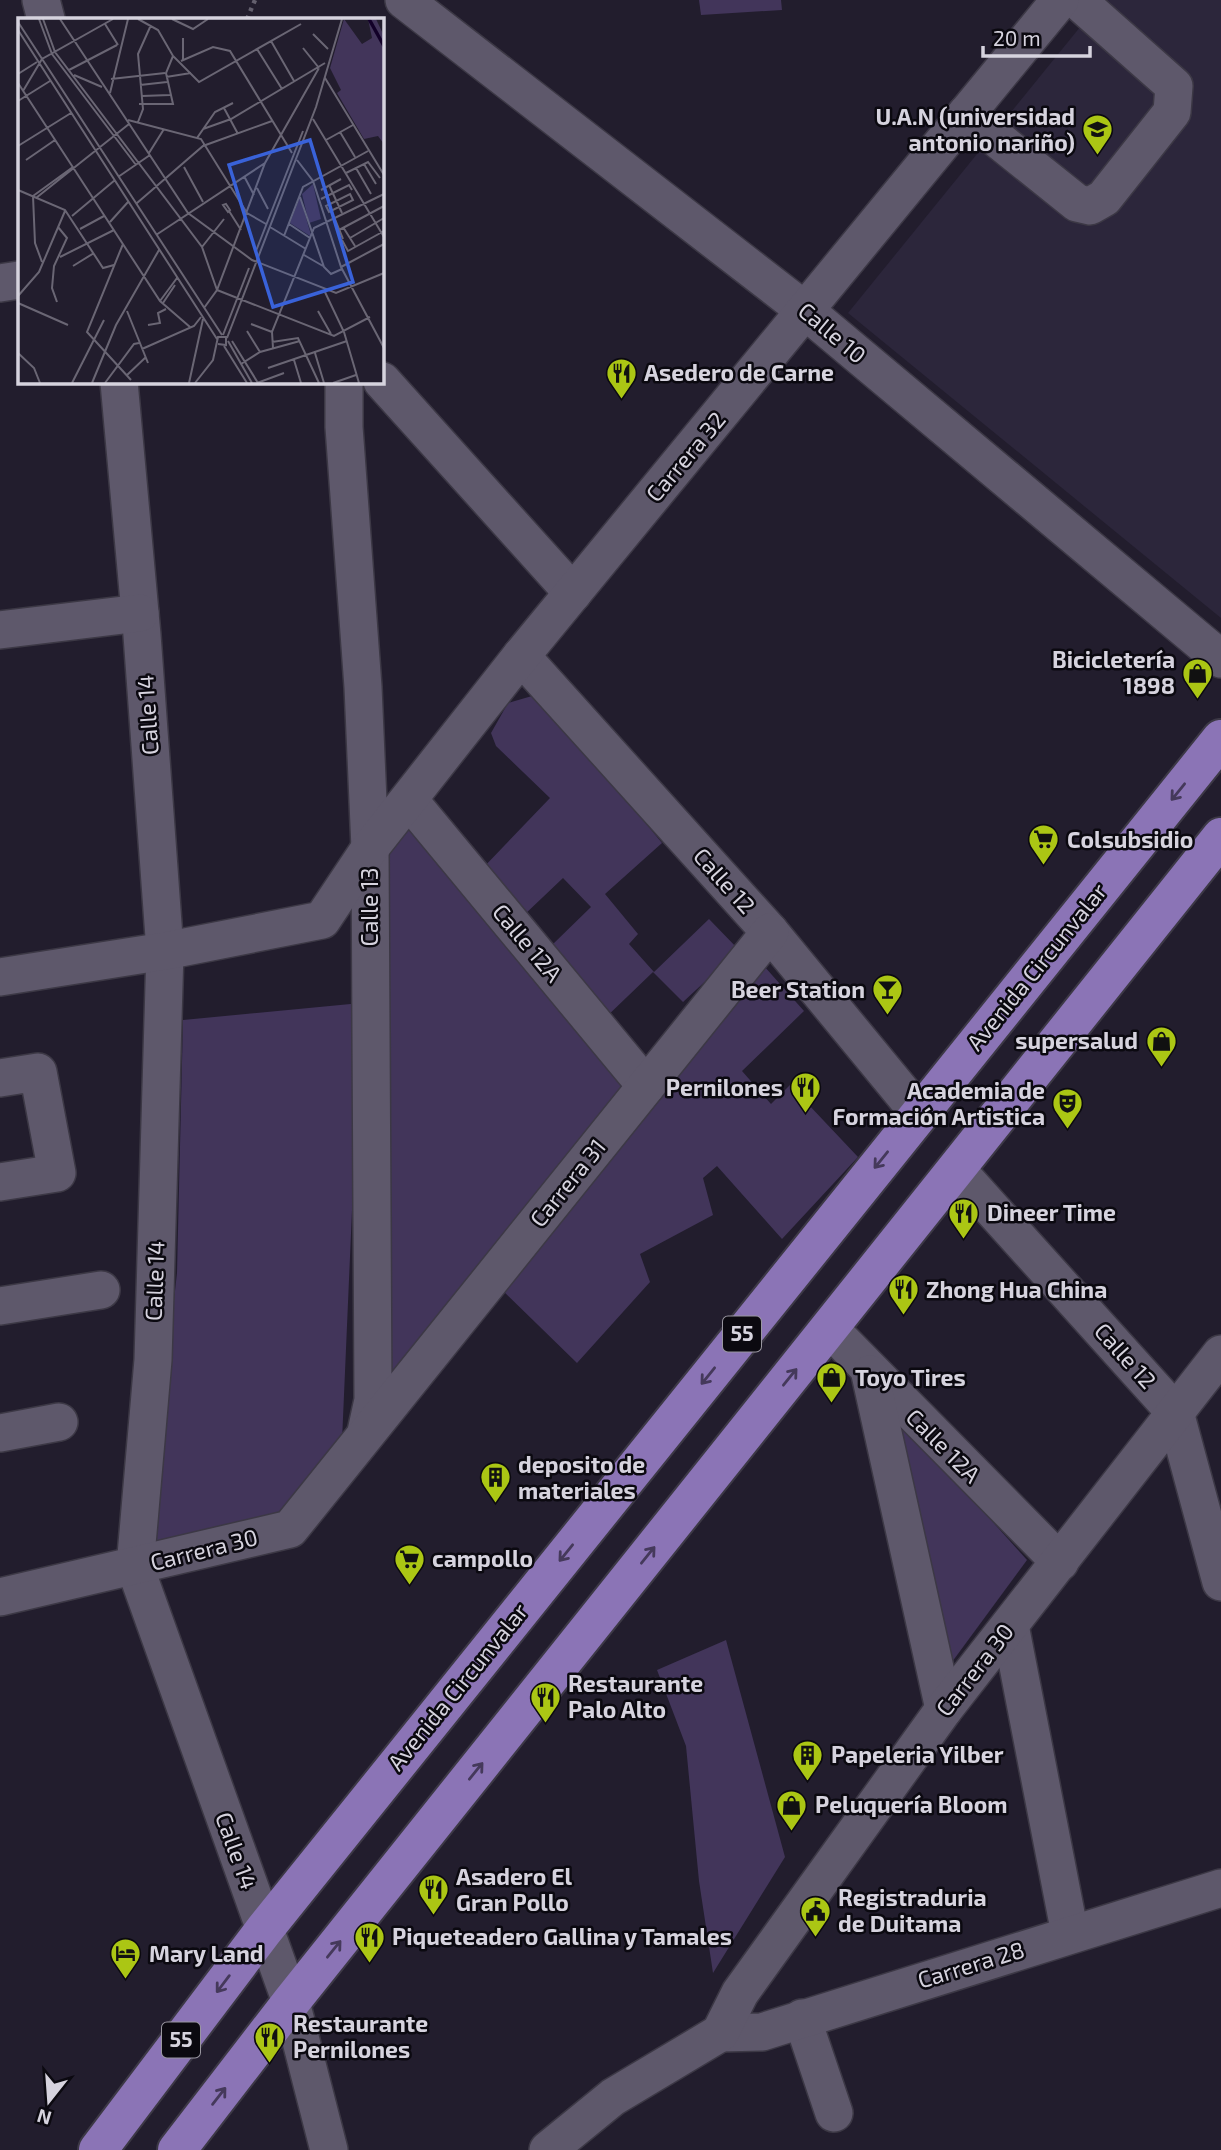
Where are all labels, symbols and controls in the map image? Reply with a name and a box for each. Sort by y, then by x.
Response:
scale bar [983,14,1090,58]
inset map [18,18,383,383]
text: 20 m [993,25,1041,50]
place label: U.A.N (universidad antonio nariño) [876,102,1075,156]
school or university icon: U.A.N (universidad antonio nariño) [1081,113,1115,157]
street label: Calle 10 [793,296,872,369]
restaurant icon: Asedero de Carne [604,356,638,400]
place label: Asedero de Carne [644,358,834,386]
street label: Carrera 32 [639,406,731,507]
place label: Bicicletería 1898 [1052,645,1175,699]
shop icon: Bicicletería 1898 [1181,656,1215,700]
street label: Calle 14 [130,674,164,756]
one-way arrow [1170,783,1186,801]
supermarket icon: Colsubsidio [1027,823,1061,867]
place label: Colsubsidio [1067,825,1193,853]
street label: Calle 12 [688,842,762,919]
street label: Calle 13 [355,868,383,946]
street label: Avenida Circunvalar [960,877,1112,1056]
street label: Calle 12A [487,898,569,988]
bar icon: Beer Station [871,973,905,1017]
place label: Beer Station [731,975,865,1003]
shop icon: supersalud [1144,1024,1178,1068]
place label: supersalud [1015,1026,1138,1054]
restaurant icon: Pernilones [789,1071,823,1115]
place label: Pernilones [666,1073,783,1101]
place label: Academia de Formación Artistica [832,1076,1045,1130]
theatre icon: Academia de Formación Artistica [1051,1087,1085,1131]
street label: Carrera 31 [523,1133,611,1232]
one-way arrow [874,1150,889,1169]
restaurant icon: Dineer Time [947,1196,981,1240]
place label: Dineer Time [987,1198,1116,1226]
street label: Calle 14 [139,1240,169,1322]
restaurant icon: Zhong Hua China [886,1273,920,1317]
place label: Zhong Hua China [926,1275,1107,1303]
road number: 55 [723,1316,761,1352]
street label: Calle 12 [1089,1317,1163,1394]
shop icon: Toyo Tires [815,1361,849,1405]
place label: Toyo Tires [855,1363,966,1391]
one-way arrow [701,1366,716,1384]
one-way arrow [782,1368,798,1386]
street label: Calle 12A [901,1402,987,1489]
place label: deposito de materiales [518,1450,645,1504]
building icon: deposito de materiales [478,1461,512,1505]
street label: Carrera 30 [147,1522,260,1576]
supermarket icon: campollo [392,1542,426,1586]
place label: campollo [432,1544,533,1572]
one-way arrow [558,1544,574,1562]
one-way arrow [640,1546,656,1564]
street label: Avenida Circunvalar [381,1597,533,1776]
street label: Carrera 30 [929,1617,1019,1721]
place label: Restaurante Palo Alto [568,1669,703,1723]
restaurant icon: Restaurante Palo Alto [528,1680,562,1724]
building icon: Papeleria Yilber [791,1738,825,1782]
place label: Papeleria Yilber [831,1740,1004,1768]
one-way arrow [468,1762,483,1780]
shop icon: Peluquería Bloom [775,1788,809,1832]
place label: Peluquería Bloom [815,1790,1008,1818]
street label: Calle 14 [210,1808,264,1893]
place label: Asadero El Gran Pollo [456,1862,573,1916]
restaurant icon: Asadero El Gran Pollo [416,1873,450,1917]
place label: Registraduria de Duitama [838,1883,987,1937]
public building icon: Registraduria de Duitama [798,1894,832,1938]
restaurant icon: Piqueteadero Gallina y Tamales [352,1920,386,1964]
place label: Piqueteadero Gallina y Tamales [392,1922,732,1950]
street label: Carrera 28 [914,1935,1027,1994]
hotel icon: Mary Land [109,1937,143,1981]
place label: Mary Land [149,1939,263,1967]
one-way arrow [326,1940,341,1958]
one-way arrow [216,1975,231,1994]
place label: Restaurante Pernilones [293,2009,428,2063]
restaurant icon: Restaurante Pernilones [253,2020,287,2064]
road number: 55 [162,2022,200,2058]
north arrow [14,2066,84,2136]
one-way arrow [211,2087,226,2106]
text: N [34,2105,54,2131]

